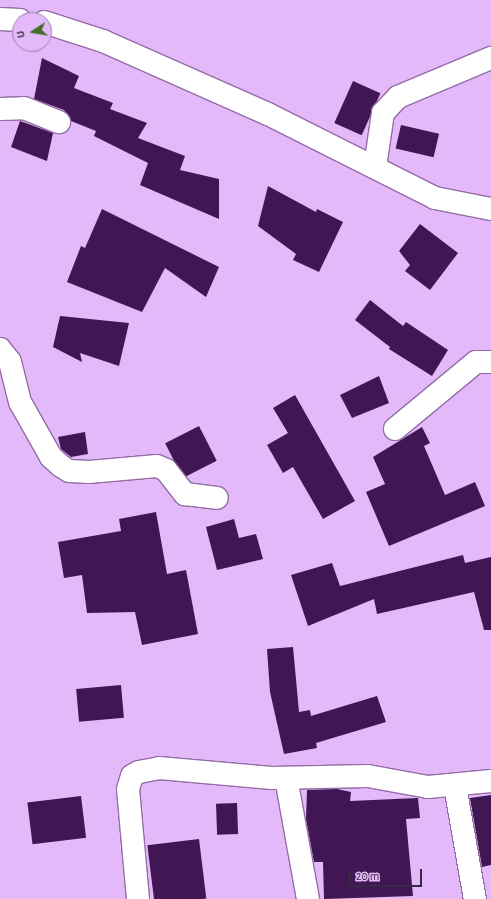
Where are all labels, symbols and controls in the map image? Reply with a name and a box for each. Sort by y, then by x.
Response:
north arrow [12,12,52,52]
text: U [15,30,27,39]
scale bar [351,861,424,887]
text: 20 m [356,870,379,882]

